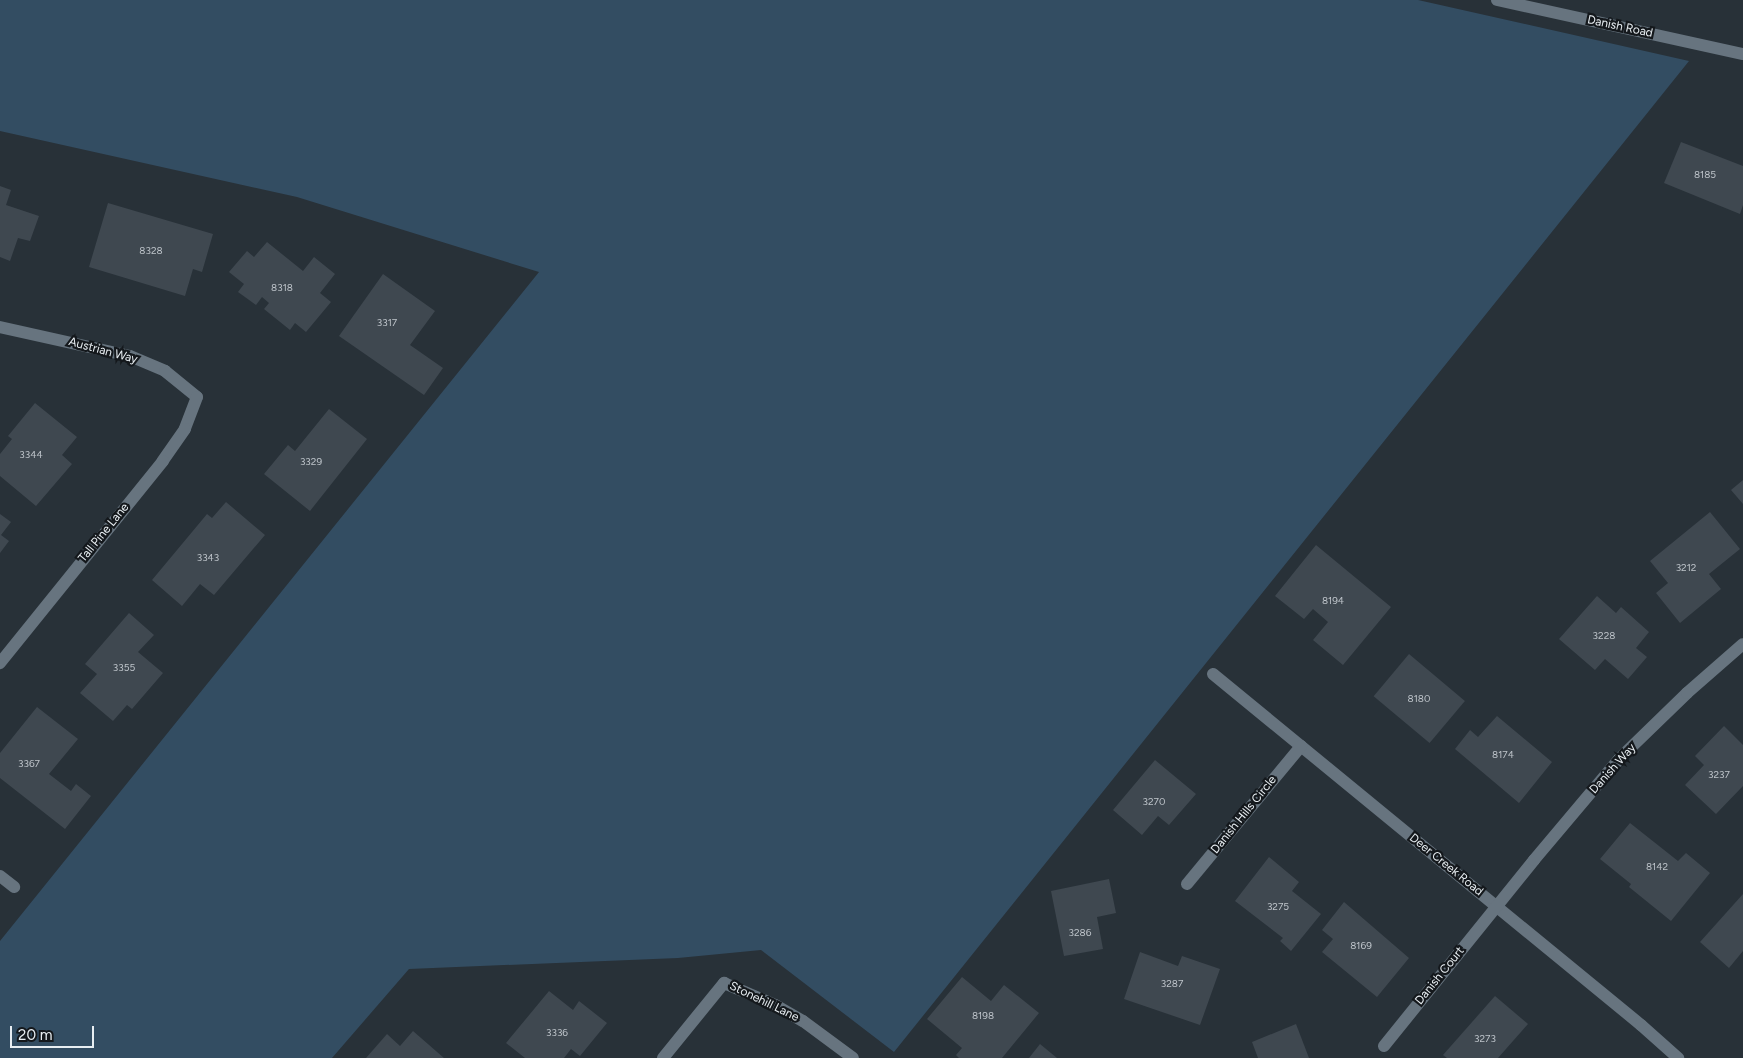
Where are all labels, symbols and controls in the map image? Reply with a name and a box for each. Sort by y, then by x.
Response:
street label: Danish Road [1586,13,1654,41]
house number: 8185 [1694,169,1716,181]
house number: 8328 [139,245,163,257]
house number: 8318 [271,282,293,294]
house number: 3317 [377,317,397,329]
street label: Austrian Way [67,335,139,367]
house number: 3344 [19,449,43,461]
house number: 3329 [300,456,322,468]
street label: Tall Pine Lane [76,501,132,565]
house number: 3343 [197,552,219,564]
house number: 3212 [1676,562,1696,574]
house number: 8194 [1322,595,1344,607]
house number: 3228 [1593,630,1615,642]
house number: 3355 [113,662,135,674]
house number: 8180 [1408,693,1430,705]
street label: Danish Way [1587,741,1639,797]
house number: 8174 [1492,749,1514,761]
house number: 3367 [18,758,40,770]
house number: 3237 [1708,769,1730,781]
street label: Danish Hills Circle [1208,773,1280,857]
house number: 3270 [1143,796,1165,808]
street label: Deer Creek Road [1406,831,1486,899]
house number: 8142 [1646,861,1668,873]
house number: 3275 [1267,901,1289,913]
house number: 3286 [1069,927,1091,939]
house number: 8169 [1350,940,1372,952]
street label: Danish Court [1412,944,1468,1008]
house number: 3287 [1161,978,1183,990]
street label: Stonehill Lane [727,979,801,1025]
house number: 8198 [972,1010,994,1022]
scale bar [12,1016,96,1048]
text: 20 m [18,1026,52,1044]
house number: 3336 [546,1027,568,1039]
house number: 3273 [1474,1033,1496,1045]

